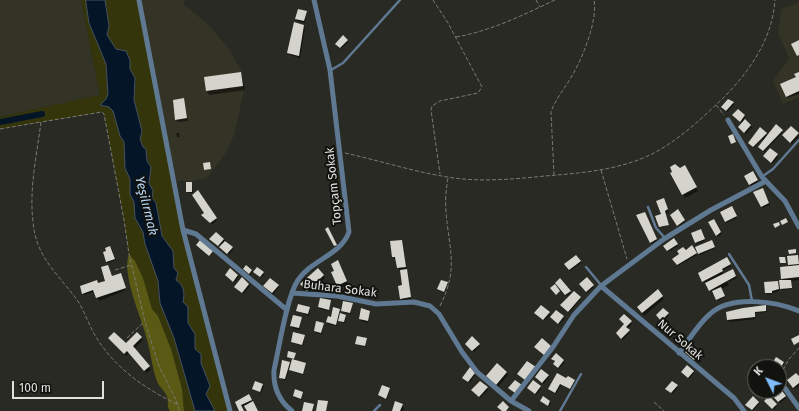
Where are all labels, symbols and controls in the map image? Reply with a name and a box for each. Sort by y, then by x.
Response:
street label: Topçam Sokak [323,147,345,225]
water label: Yeşilırmak [131,175,161,237]
street label: Buhara Sokak [302,277,378,301]
street label: Nur Sokak [654,317,706,363]
north arrow [747,359,787,399]
text: K [751,364,766,378]
scale bar [14,373,106,399]
text: 100 m [19,381,51,395]

